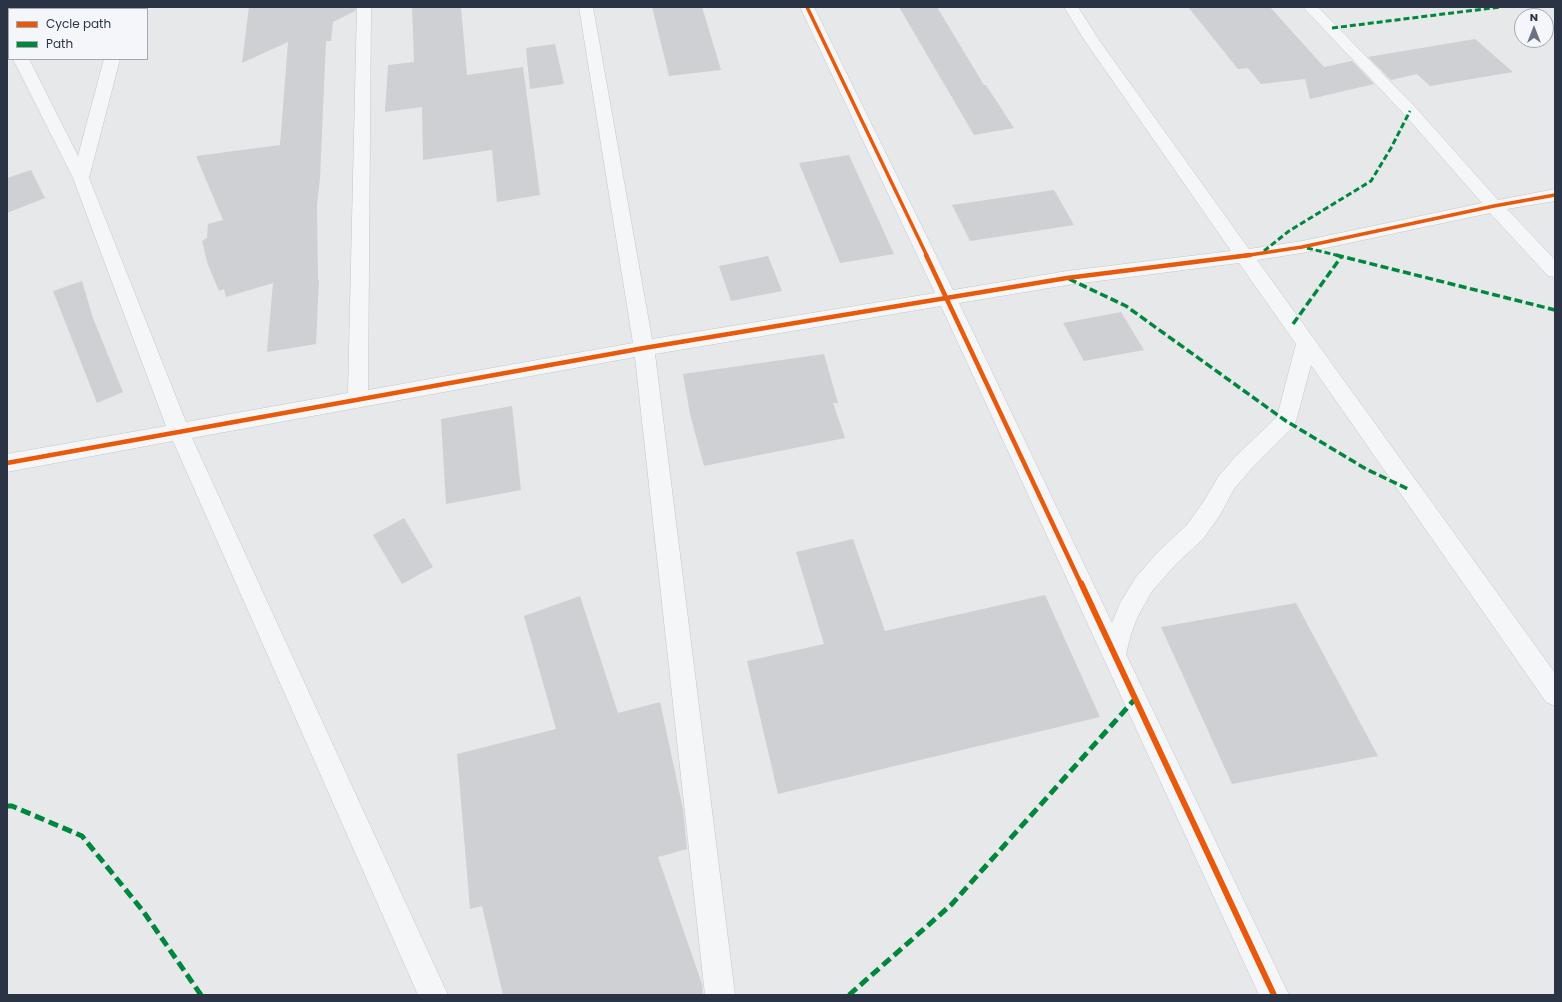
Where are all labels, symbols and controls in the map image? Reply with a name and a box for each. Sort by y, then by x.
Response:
legend [8,8,148,60]
north arrow [1514,8,1554,48]
text: N [1530,9,1538,25]
text: Cycle path [46,15,111,32]
text: Path [46,35,73,52]

